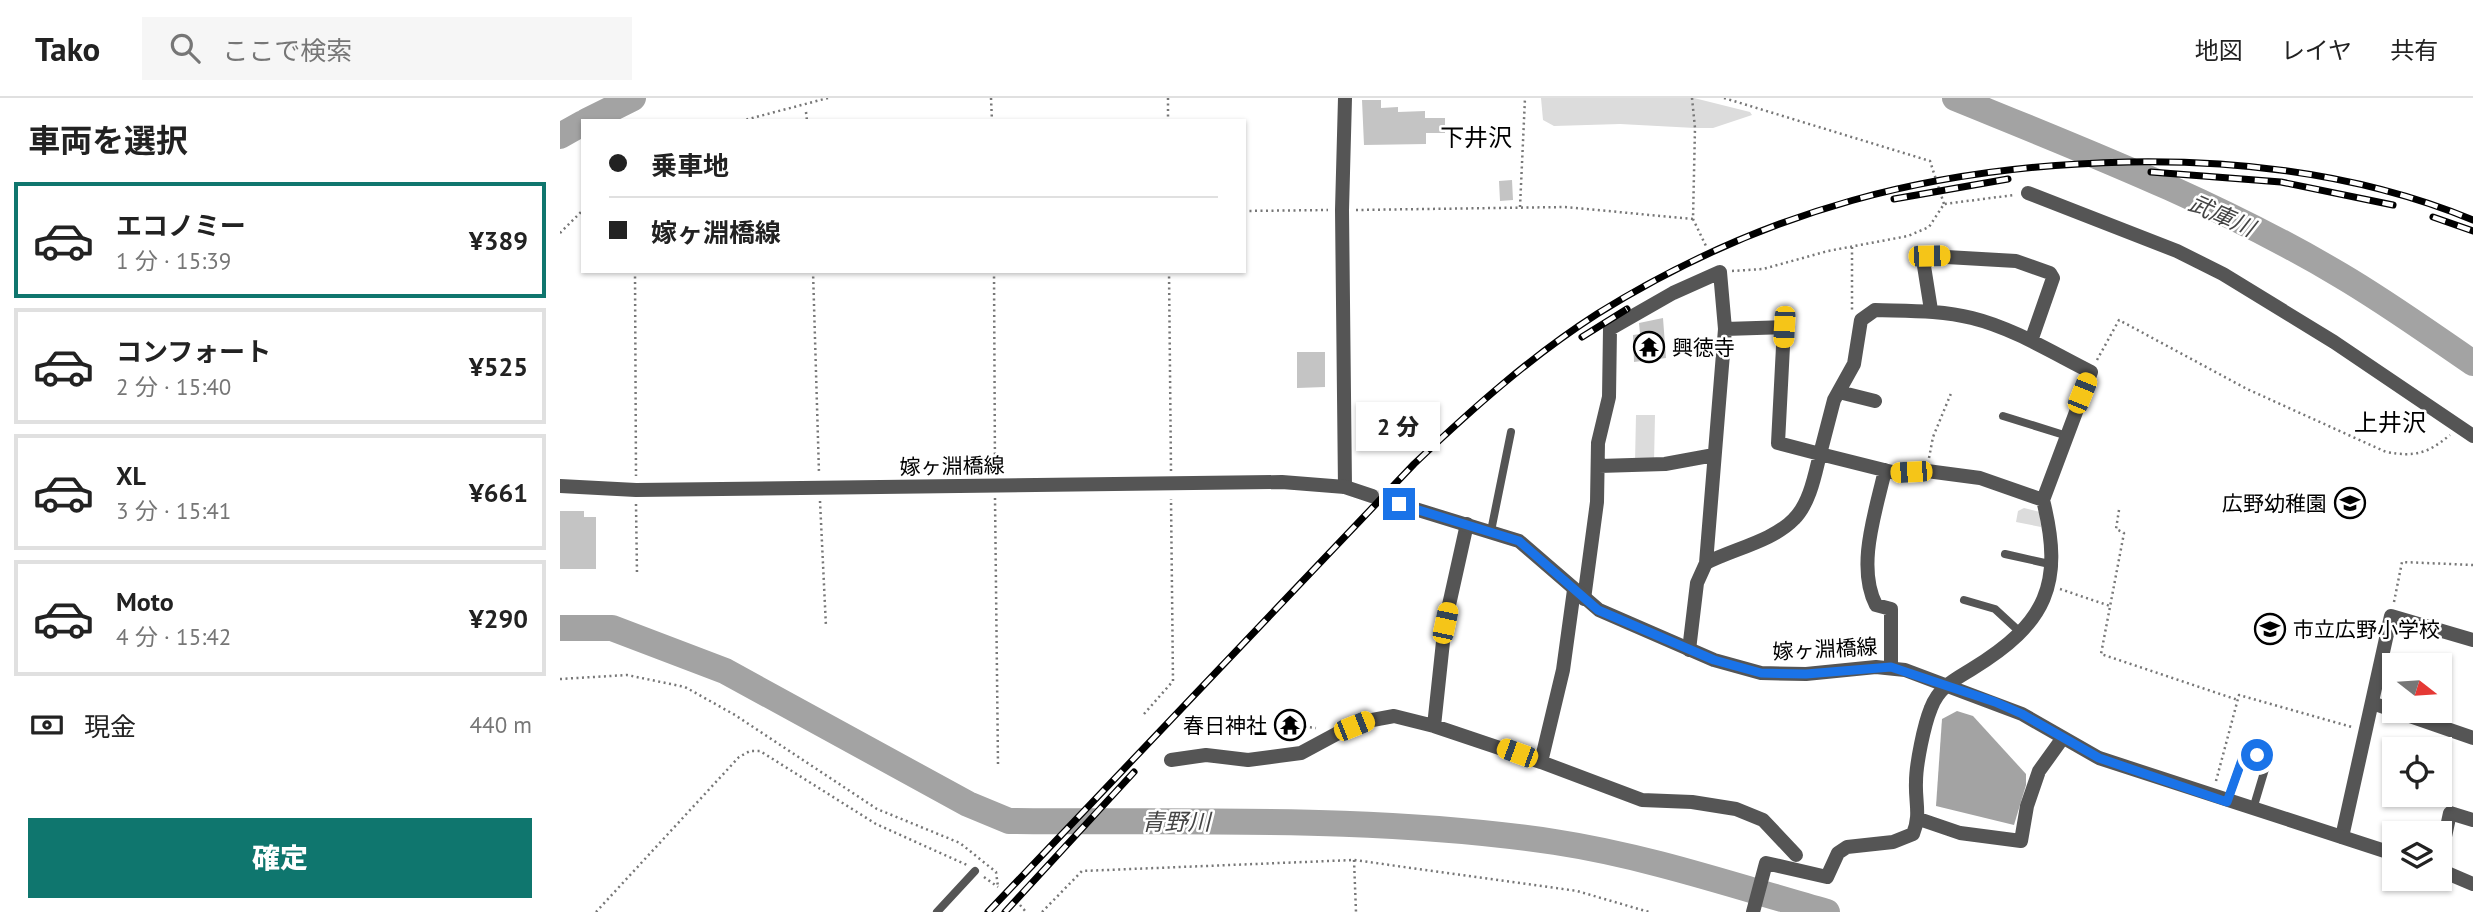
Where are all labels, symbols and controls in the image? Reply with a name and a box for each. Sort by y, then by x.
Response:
search box [142,17,632,80]
text: Tako [35,27,100,70]
icon: search [166,29,204,67]
text: ここで検索 [222,34,352,67]
text: 地図 [2195,35,2243,66]
text: レイヤ [2281,35,2352,66]
text: 共有 [2390,35,2438,66]
text: 車両を選択 [28,119,188,161]
district label: 下井沢 [1440,122,1512,153]
text: 乗車地 [651,149,729,182]
water label: 武庫川 [2185,188,2262,243]
icon: car [32,209,95,272]
text: エコノミー [116,209,246,242]
text: 嫁ヶ淵橋線 [651,216,781,249]
text: ¥389 [469,224,528,257]
car [1908,245,1951,267]
text: 1 分 · 15:39 [116,246,231,275]
car [1773,305,1796,349]
temple icon: 興徳寺 [1632,330,1666,364]
place label: 興徳寺 [1672,334,1735,361]
icon: car [32,335,95,398]
text: コンフォート [116,335,271,368]
text: ¥525 [469,350,528,383]
car [2065,370,2100,416]
text: 2 分 · 15:40 [116,372,231,401]
callout: 2 分 [1357,402,1441,452]
district label: 上井沢 [2354,407,2426,438]
text: 2 分 [1377,412,1419,441]
street label: 嫁ヶ淵橋線 [899,452,1005,480]
text: XL [116,459,146,492]
car [1890,460,1933,484]
icon: car [32,461,95,524]
text: ¥661 [469,476,528,509]
school or university icon: 広野幼稚園 [2333,486,2367,520]
route end [1383,488,1415,520]
place label: 広野幼稚園 [2222,490,2327,517]
text: 3 分 · 15:41 [116,496,231,525]
text: Moto [116,585,174,618]
icon: car [32,587,95,650]
car [1431,600,1460,646]
text: ¥290 [469,602,528,635]
school or university icon: 市立広野小学校 [2253,612,2287,646]
place label: 市立広野小学校 [2293,616,2440,643]
text: 4 分 · 15:42 [116,622,231,651]
street label: 嫁ヶ淵橋線 [1772,633,1878,665]
north arrow [2382,653,2452,723]
map controls [2382,653,2452,891]
icon: cash [28,706,66,744]
temple icon: 春日神社 [1273,708,1307,742]
car [1331,708,1378,744]
text: 現金 [84,710,136,743]
text: 440 m [470,710,532,739]
place label: 春日神社 [1183,712,1267,739]
car [1494,736,1541,770]
button: locate [2382,737,2452,807]
route start [2241,739,2273,771]
water label: 青野川 [1142,807,1214,836]
button: 確定 [28,818,532,898]
button: layers [2382,821,2452,891]

